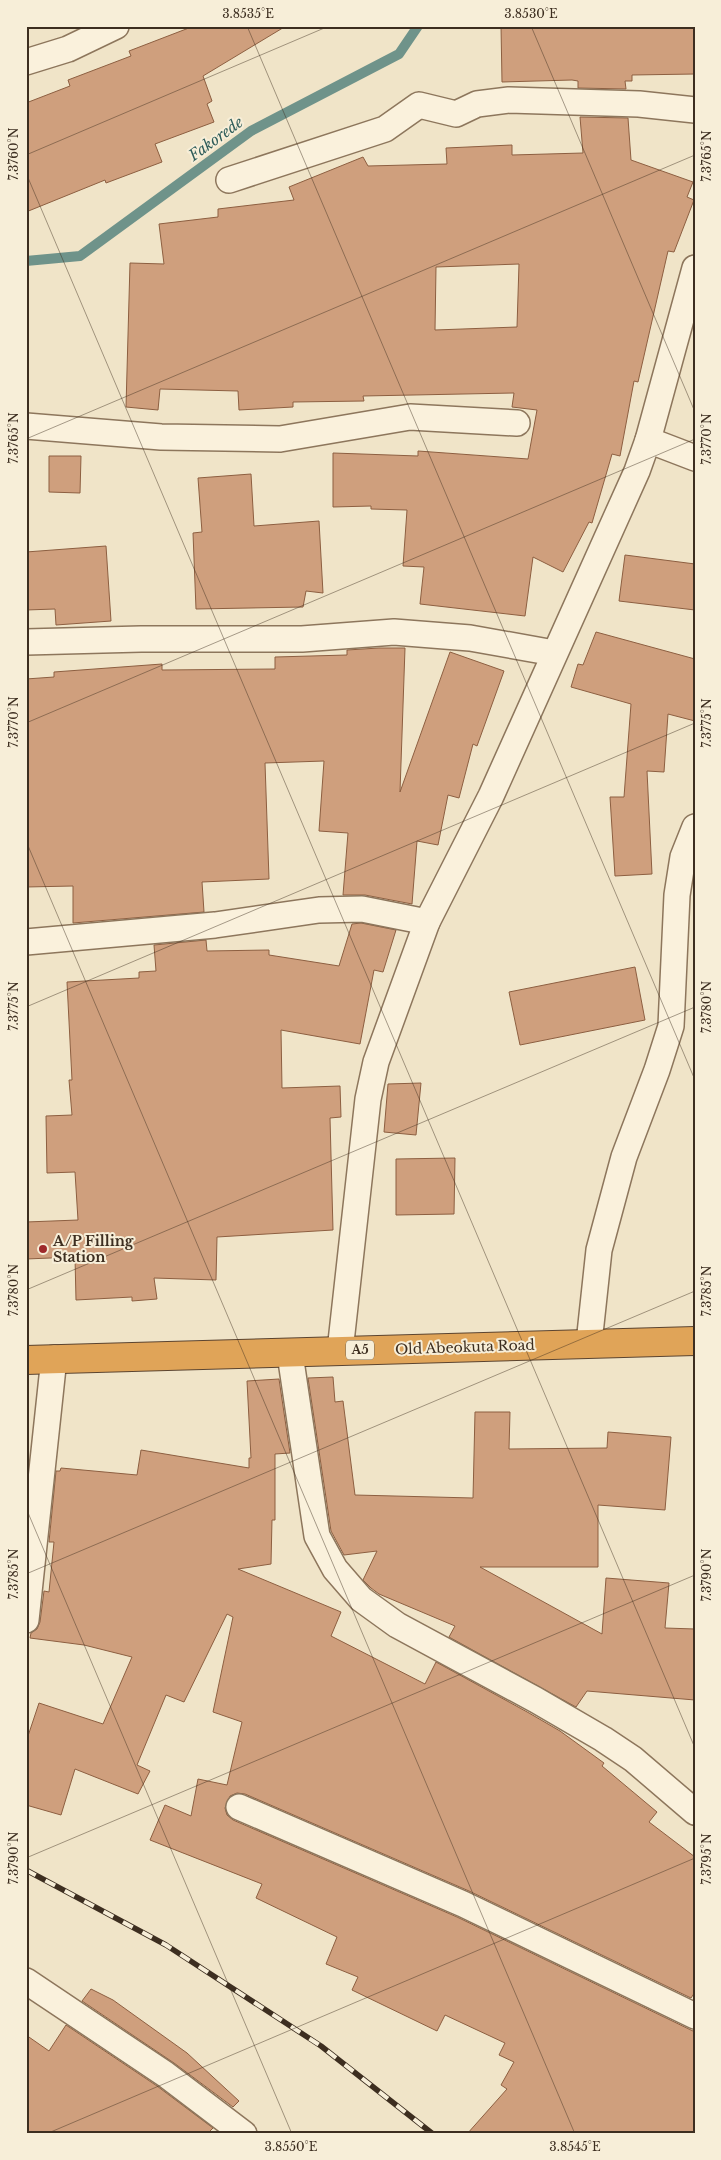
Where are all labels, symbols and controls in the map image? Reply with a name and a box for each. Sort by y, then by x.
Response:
text: 3.8535°E [222,6,274,21]
text: 3.8530°E [504,6,558,21]
water label: Fakorede [184,112,247,165]
text: 7.3760°N [6,127,21,181]
text: 7.3765°N [699,130,714,182]
text: 7.3765°N [6,412,21,464]
text: 7.3770°N [699,413,714,465]
text: 7.3770°N [6,696,21,748]
text: 7.3775°N [699,698,714,748]
text: 7.3780°N [699,980,714,1033]
text: 7.3775°N [6,981,21,1031]
place label: A/P Filling Station [52,1232,134,1266]
marker: A/P Filling Station [37,1243,49,1255]
text: 7.3780°N [6,1263,21,1316]
text: 7.3785°N [699,1265,714,1316]
street label: Old Abeokuta Road [395,1336,536,1358]
road number: A5 [346,1340,374,1360]
text: 7.3785°N [6,1548,21,1599]
text: 7.3790°N [699,1548,714,1602]
text: 7.3790°N [6,1831,21,1885]
text: 7.3795°N [699,1833,714,1885]
text: 3.8550°E [265,2139,318,2154]
text: 3.8545°E [549,2139,601,2154]

